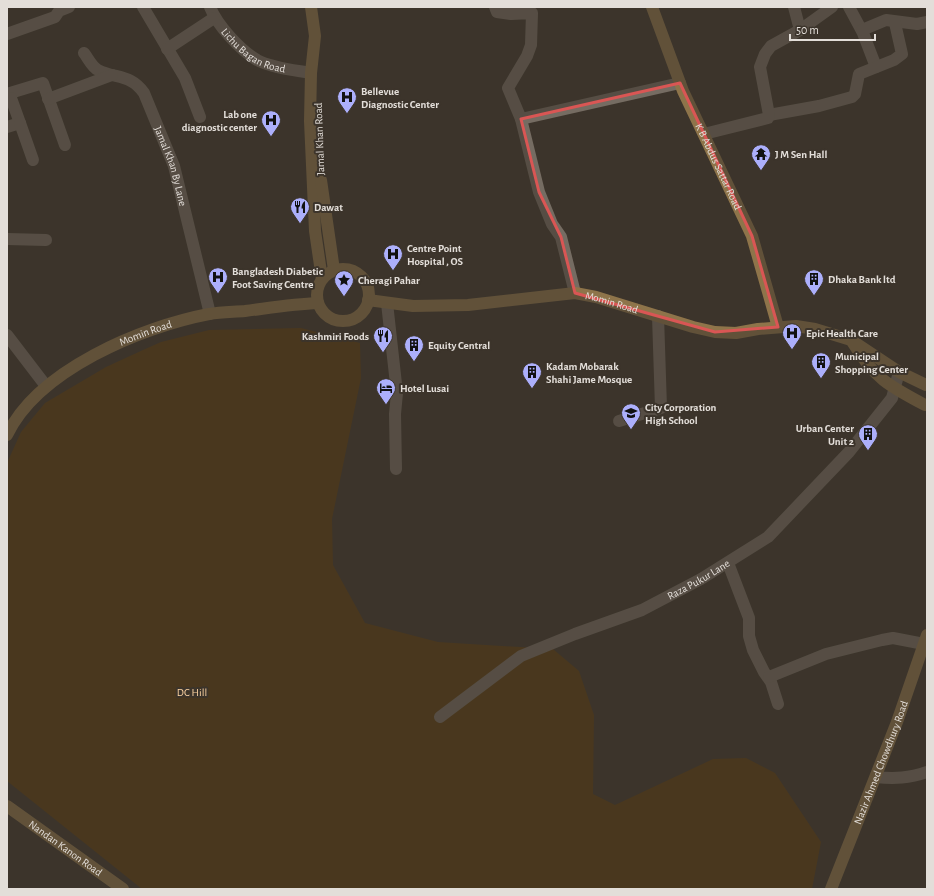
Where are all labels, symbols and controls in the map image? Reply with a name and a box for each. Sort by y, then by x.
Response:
scale bar [790,16,875,42]
text: 50 m [796,24,819,36]
street label: Lichu Bagan Road [219,26,287,75]
hospital icon: Bellevue Diagnostic Center [336,86,358,114]
place label: Bellevue Diagnostic Center [361,86,439,110]
street label: Jamal Khan Road [313,102,326,175]
place label: Lab one diagnostic center [182,109,257,133]
hospital icon: Lab one diagnostic center [260,109,282,137]
street label: K B Abdus Sattar Road [693,122,744,212]
street label: Jamal Khan By Lane [152,125,189,207]
temple icon: J M Sen Hall [750,143,772,171]
place label: J M Sen Hall [775,149,827,160]
restaurant icon: Dawat [289,196,311,224]
place label: Dawat [314,202,343,213]
hospital icon: Centre Point Hospital , OS [382,243,404,271]
place label: Centre Point Hospital , OS [407,243,463,267]
hospital icon: Bangladesh Diabetic Foot Saving Centre [207,266,229,294]
place label: Bangladesh Diabetic Foot Saving Centre [232,266,324,290]
building icon: Dhaka Bank ltd [803,268,825,296]
place icon: Cheragi Pahar [333,269,355,297]
place label: Dhaka Bank ltd [828,274,896,285]
place label: Cheragi Pahar [358,275,420,286]
street label: Momin Road [584,290,640,316]
street label: Momin Road [118,318,173,348]
hospital icon: Epic Health Care [781,322,803,350]
restaurant icon: Kashmiri Foods [372,325,394,353]
place label: Epic Health Care [806,328,878,339]
place label: Kashmiri Foods [302,331,369,342]
building icon: Equity Central [403,334,425,362]
place label: Equity Central [428,340,490,351]
building icon: Municipal Shopping Center [810,351,832,379]
place label: Municipal Shopping Center [835,351,908,375]
building icon: Kadam Mobarak Shahi Jame Mosque [521,361,543,389]
place label: Kadam Mobarak Shahi Jame Mosque [546,361,632,385]
hotel icon: Hotel Lusai [375,377,397,405]
place label: Hotel Lusai [400,383,449,394]
school or university icon: City Corporation High School [620,402,642,430]
place label: City Corporation High School [645,402,717,426]
place label: Urban Center Unit 2 [796,423,854,447]
building icon: Urban Center Unit 2 [857,423,879,451]
street label: Raza Pukur Lane [665,558,732,602]
park label: DC Hill [177,687,207,698]
street label: Nazir Ahmed Chowdhury Road [852,699,910,826]
street label: Nandan Kanon Road [26,818,104,878]

